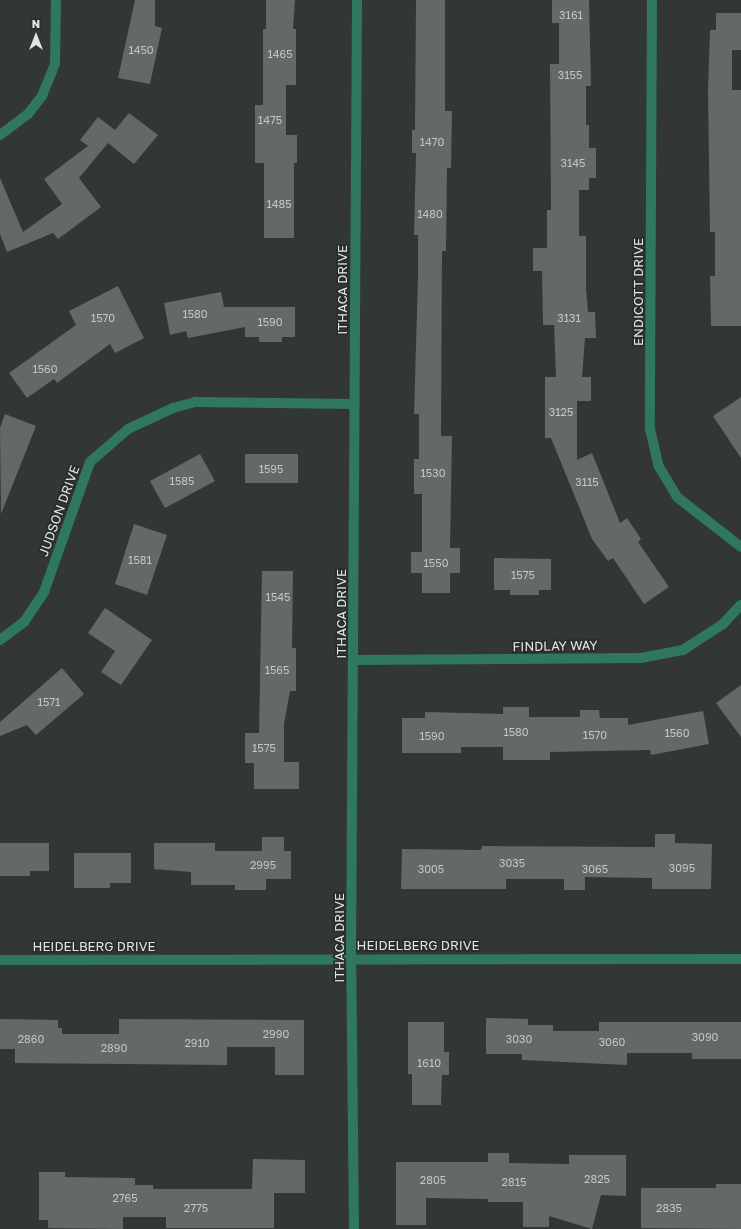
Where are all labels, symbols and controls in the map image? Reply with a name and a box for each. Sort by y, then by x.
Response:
house number: 3161 [559,8,583,22]
north arrow [16,16,56,56]
text: N [32,17,40,30]
house number: 1450 [128,43,154,57]
house number: 1465 [267,47,293,61]
house number: 3155 [558,68,582,82]
house number: 1475 [258,113,282,127]
house number: 1470 [420,135,444,149]
house number: 3145 [561,156,585,170]
house number: 1485 [266,197,292,211]
house number: 1480 [417,207,443,221]
street label: ENDICOTT DRIVE [630,238,646,346]
street label: ITHACA DRIVE [334,245,350,335]
house number: 1580 [182,307,208,321]
house number: 1570 [91,311,115,325]
house number: 3131 [557,311,581,325]
house number: 1590 [257,315,283,329]
house number: 1560 [32,362,58,376]
house number: 3125 [549,405,573,419]
house number: 1595 [259,462,283,476]
street label: JUDSON DRIVE [35,463,83,559]
house number: 1530 [421,466,445,480]
house number: 1585 [170,474,194,488]
house number: 3115 [575,475,599,489]
house number: 1581 [128,553,152,567]
house number: 1550 [424,556,448,570]
house number: 1575 [511,568,535,582]
street label: ITHACA DRIVE [333,569,349,659]
house number: 1545 [266,590,290,604]
street label: FINDLAY WAY [512,637,598,655]
house number: 1565 [265,663,289,677]
house number: 1571 [38,695,60,709]
house number: 1580 [503,725,529,739]
house number: 1560 [664,726,690,740]
house number: 1570 [583,728,607,742]
house number: 1590 [419,729,445,743]
house number: 1575 [252,741,276,755]
house number: 3035 [499,856,525,870]
house number: 2995 [250,858,276,872]
house number: 3095 [669,861,695,875]
house number: 3005 [418,862,444,876]
house number: 3065 [582,862,608,876]
street label: ITHACA DRIVE [331,893,347,983]
street label: HEIDELBERG DRIVE [357,937,479,953]
street label: HEIDELBERG DRIVE [33,938,155,954]
house number: 2990 [263,1027,289,1041]
house number: 3090 [692,1030,718,1044]
house number: 2860 [18,1032,44,1046]
house number: 3030 [506,1032,532,1046]
house number: 3060 [599,1035,625,1049]
house number: 2910 [184,1036,210,1050]
house number: 2890 [101,1041,127,1055]
house number: 1610 [417,1056,441,1070]
house number: 2825 [584,1172,610,1186]
house number: 2805 [420,1173,446,1187]
house number: 2815 [502,1175,526,1189]
house number: 2765 [112,1191,138,1205]
house number: 2775 [184,1201,208,1215]
house number: 2835 [656,1201,682,1215]

